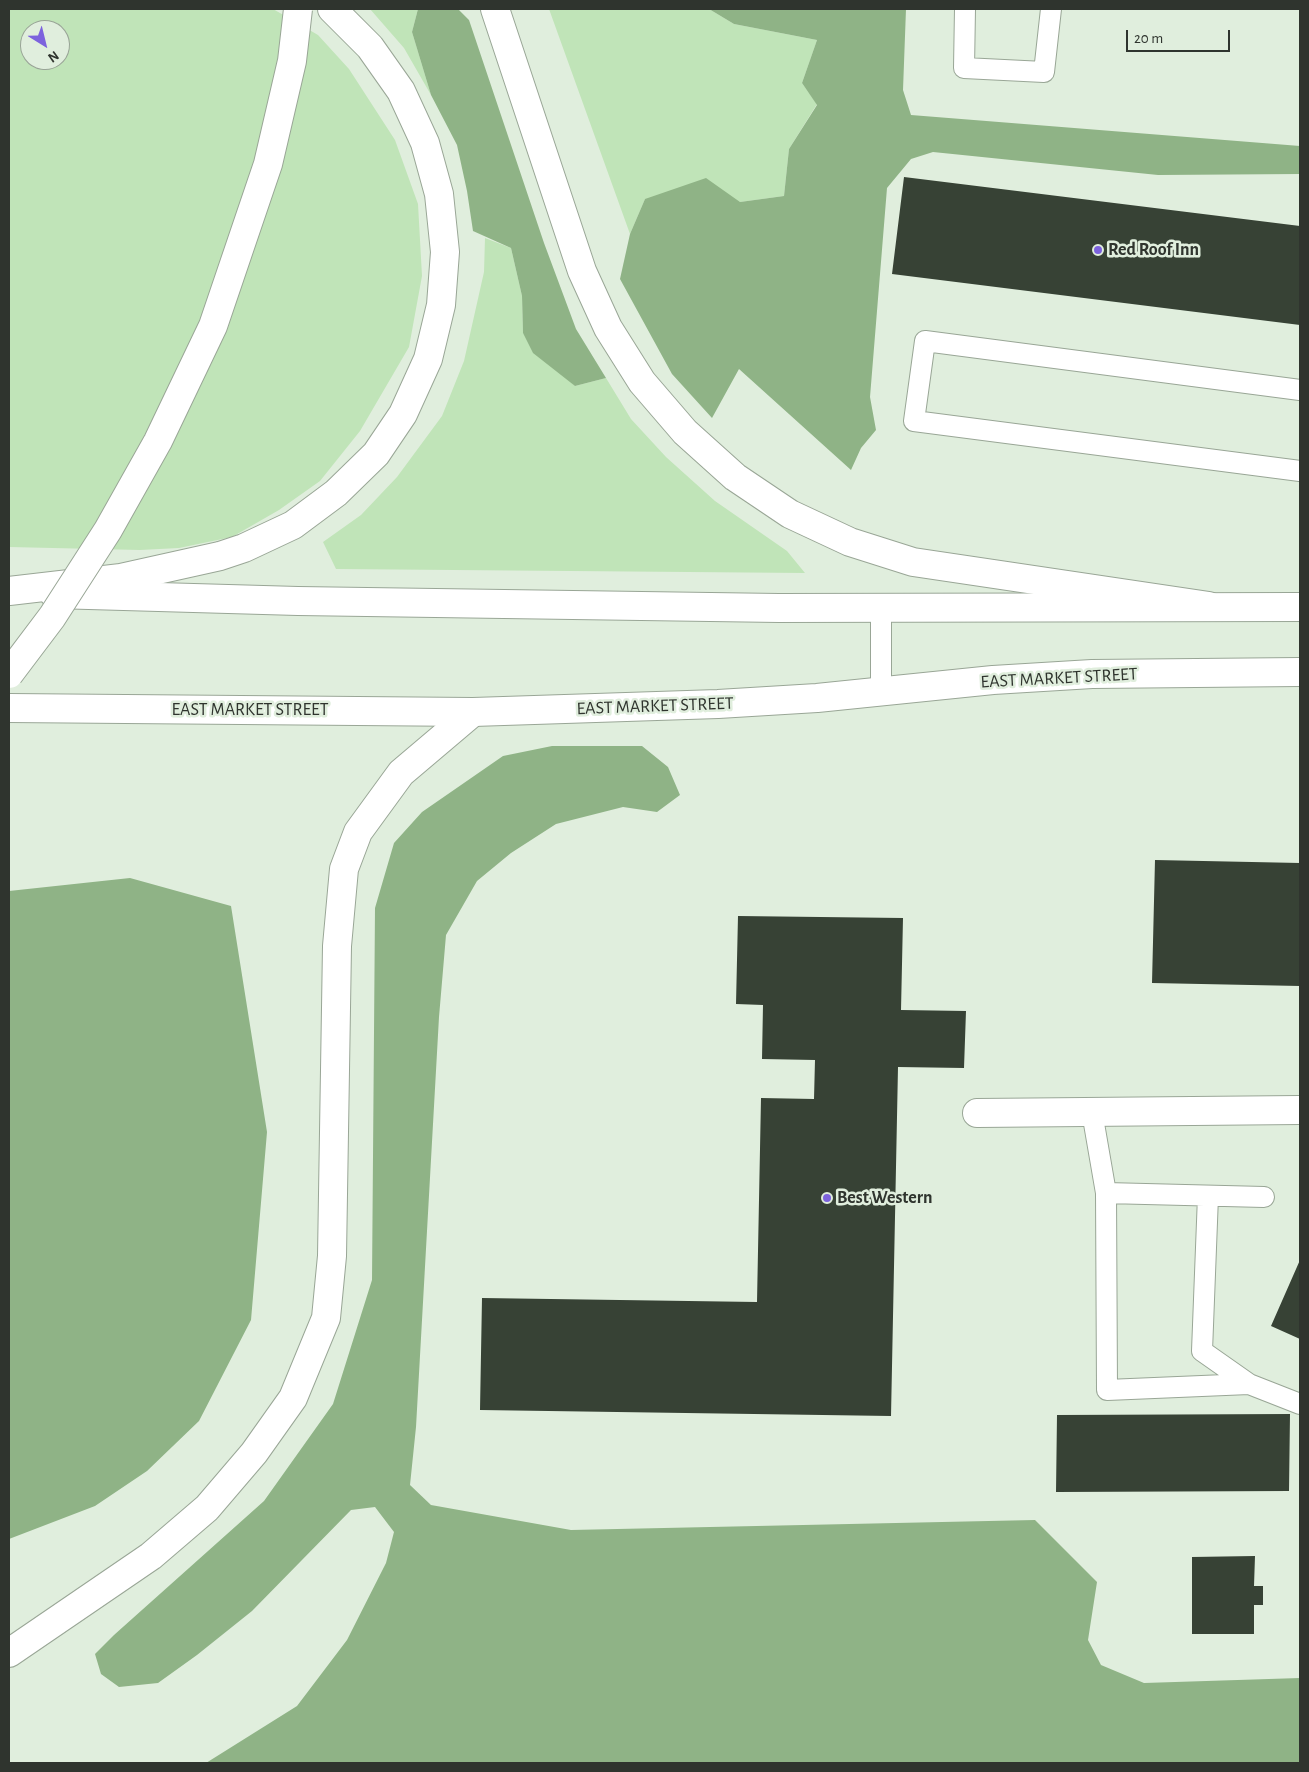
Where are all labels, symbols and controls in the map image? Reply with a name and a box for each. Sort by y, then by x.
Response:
north arrow [20,20,70,70]
scale bar [1129,20,1233,52]
text: 20 m [1134,31,1163,46]
text: N [45,48,61,65]
place label: Red Roof Inn [1108,239,1199,261]
marker: Red Roof Inn [1092,244,1104,256]
street label: EAST MARKET STREET [980,663,1138,693]
street label: EAST MARKET STREET [576,692,734,720]
street label: EAST MARKET STREET [171,699,329,721]
place label: Best Western [837,1187,933,1209]
marker: Best Western [821,1192,833,1204]

